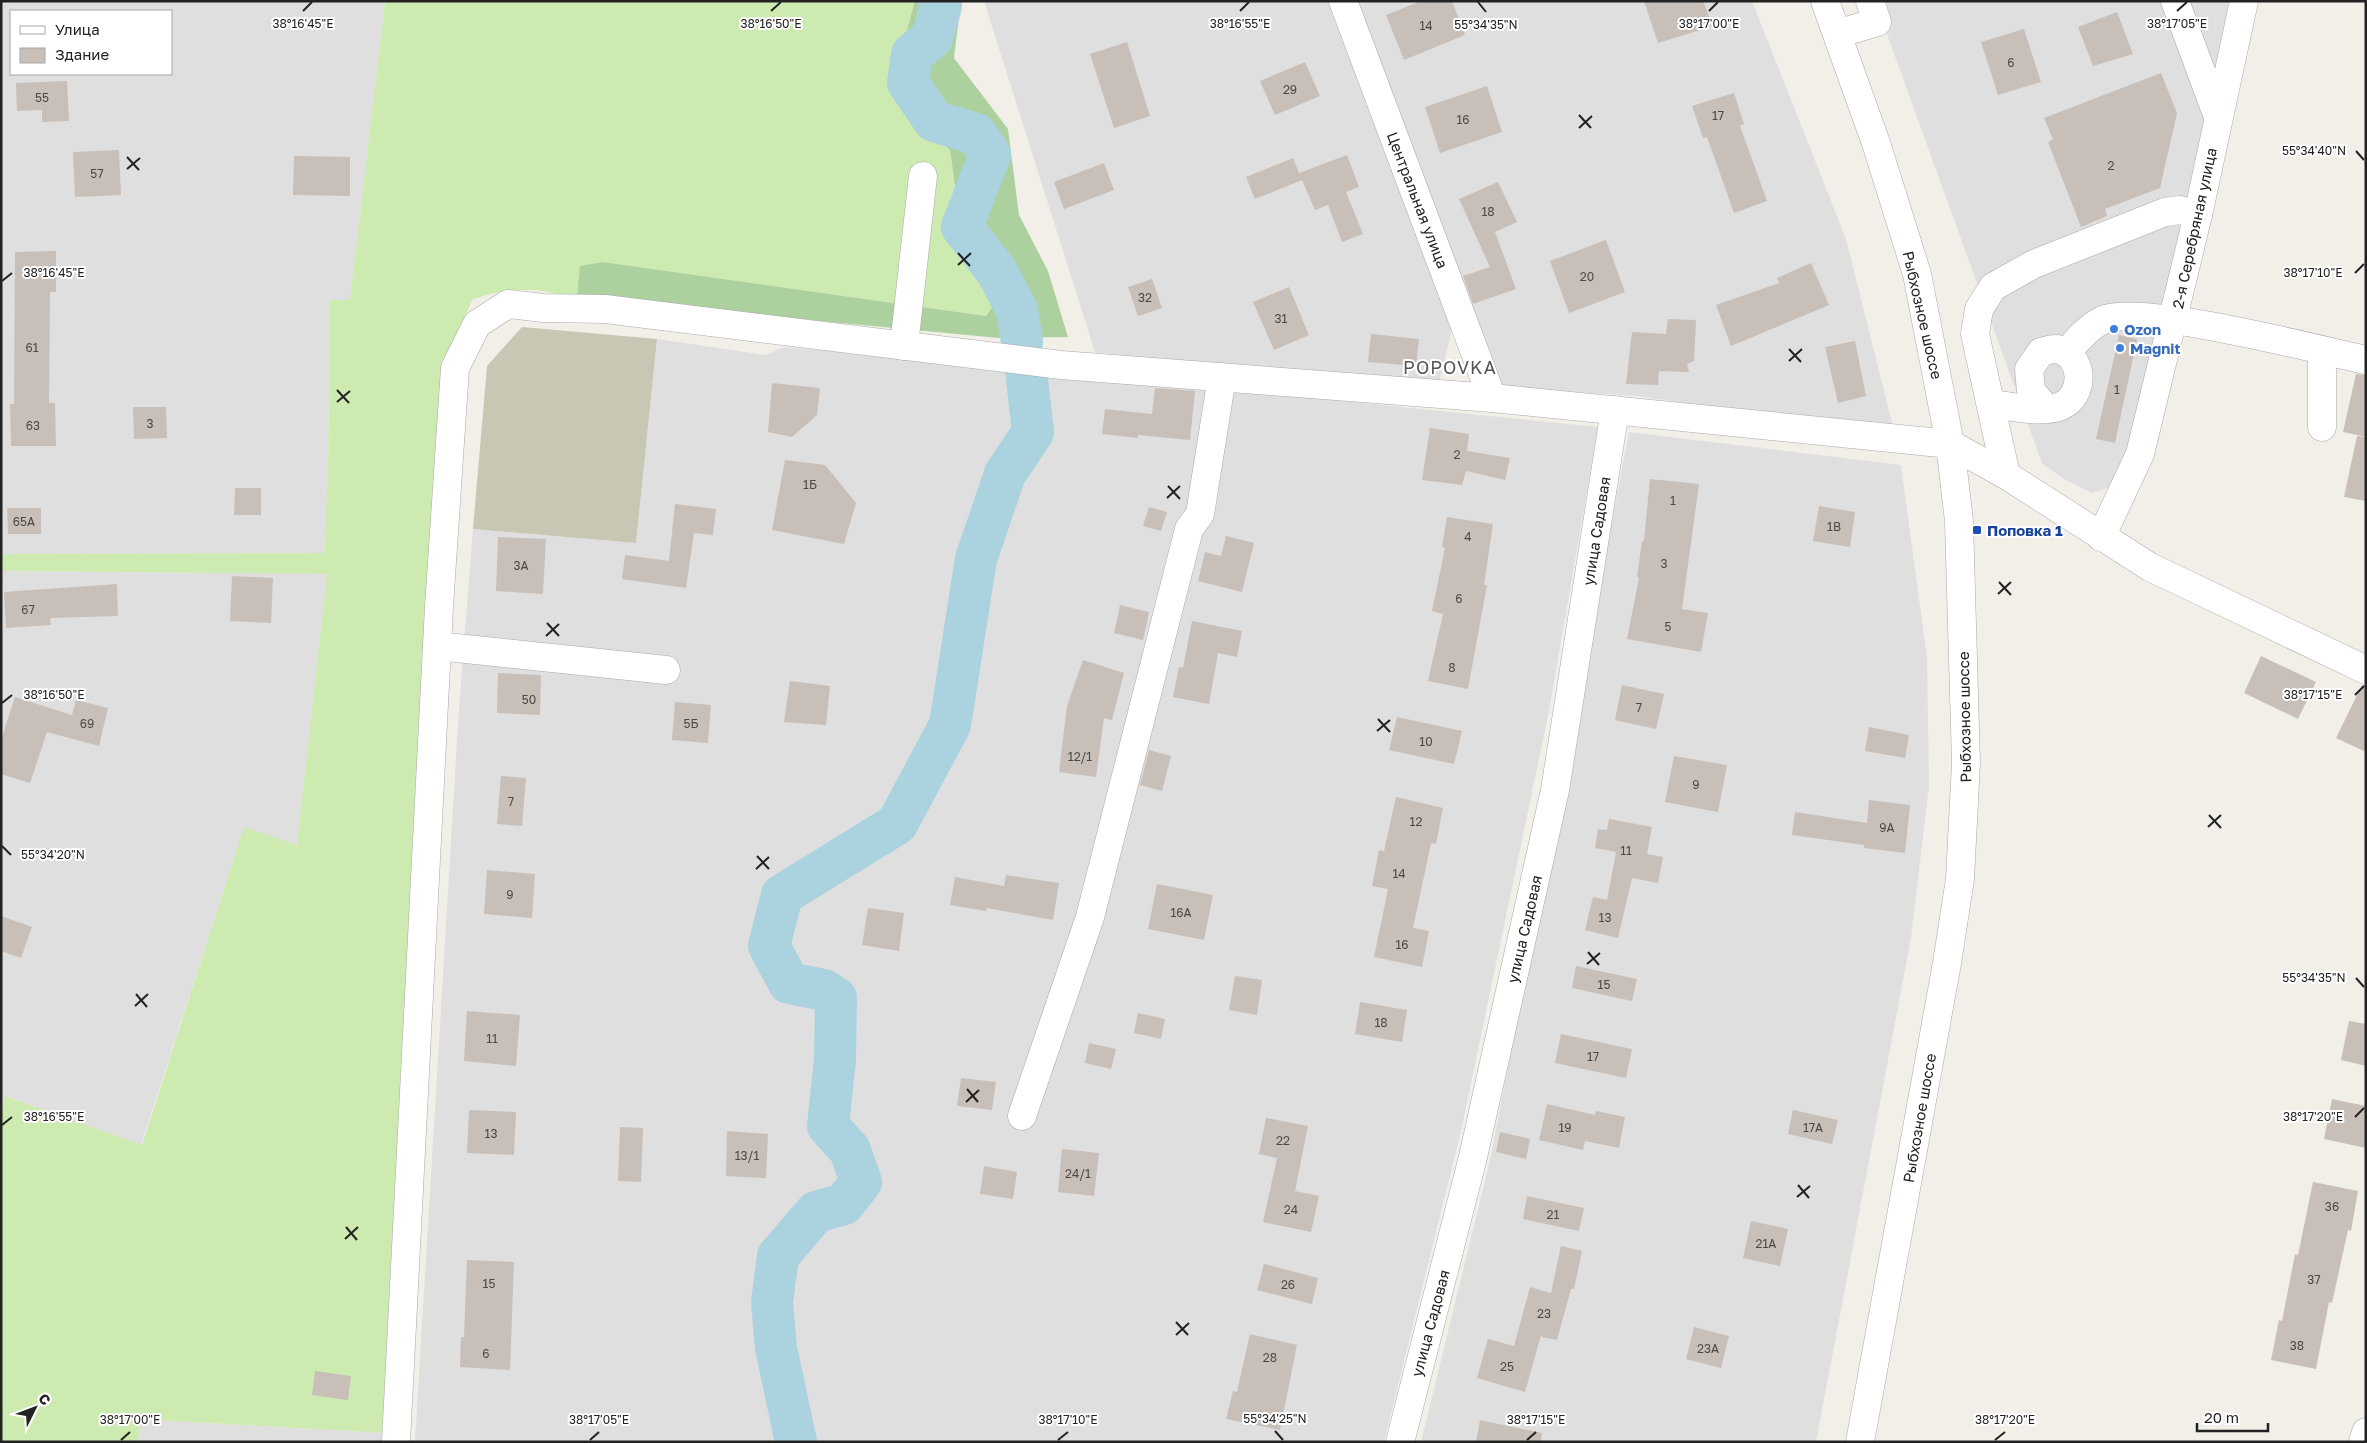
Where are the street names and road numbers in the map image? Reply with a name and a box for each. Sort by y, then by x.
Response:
street label: Центральная улица [1384,129,1452,271]
street label: 2-я Серебряная улица [2168,146,2220,310]
street label: Рыбхозное шоссе [1899,249,1947,381]
street label: улица Садовая [1579,475,1613,587]
street label: Рыбхозное шоссе [1954,651,1974,783]
street label: улица Садовая [1503,873,1545,985]
street label: Рыбхозное шоссе [1899,1052,1939,1184]
street label: улица Садовая [1407,1268,1453,1378]

